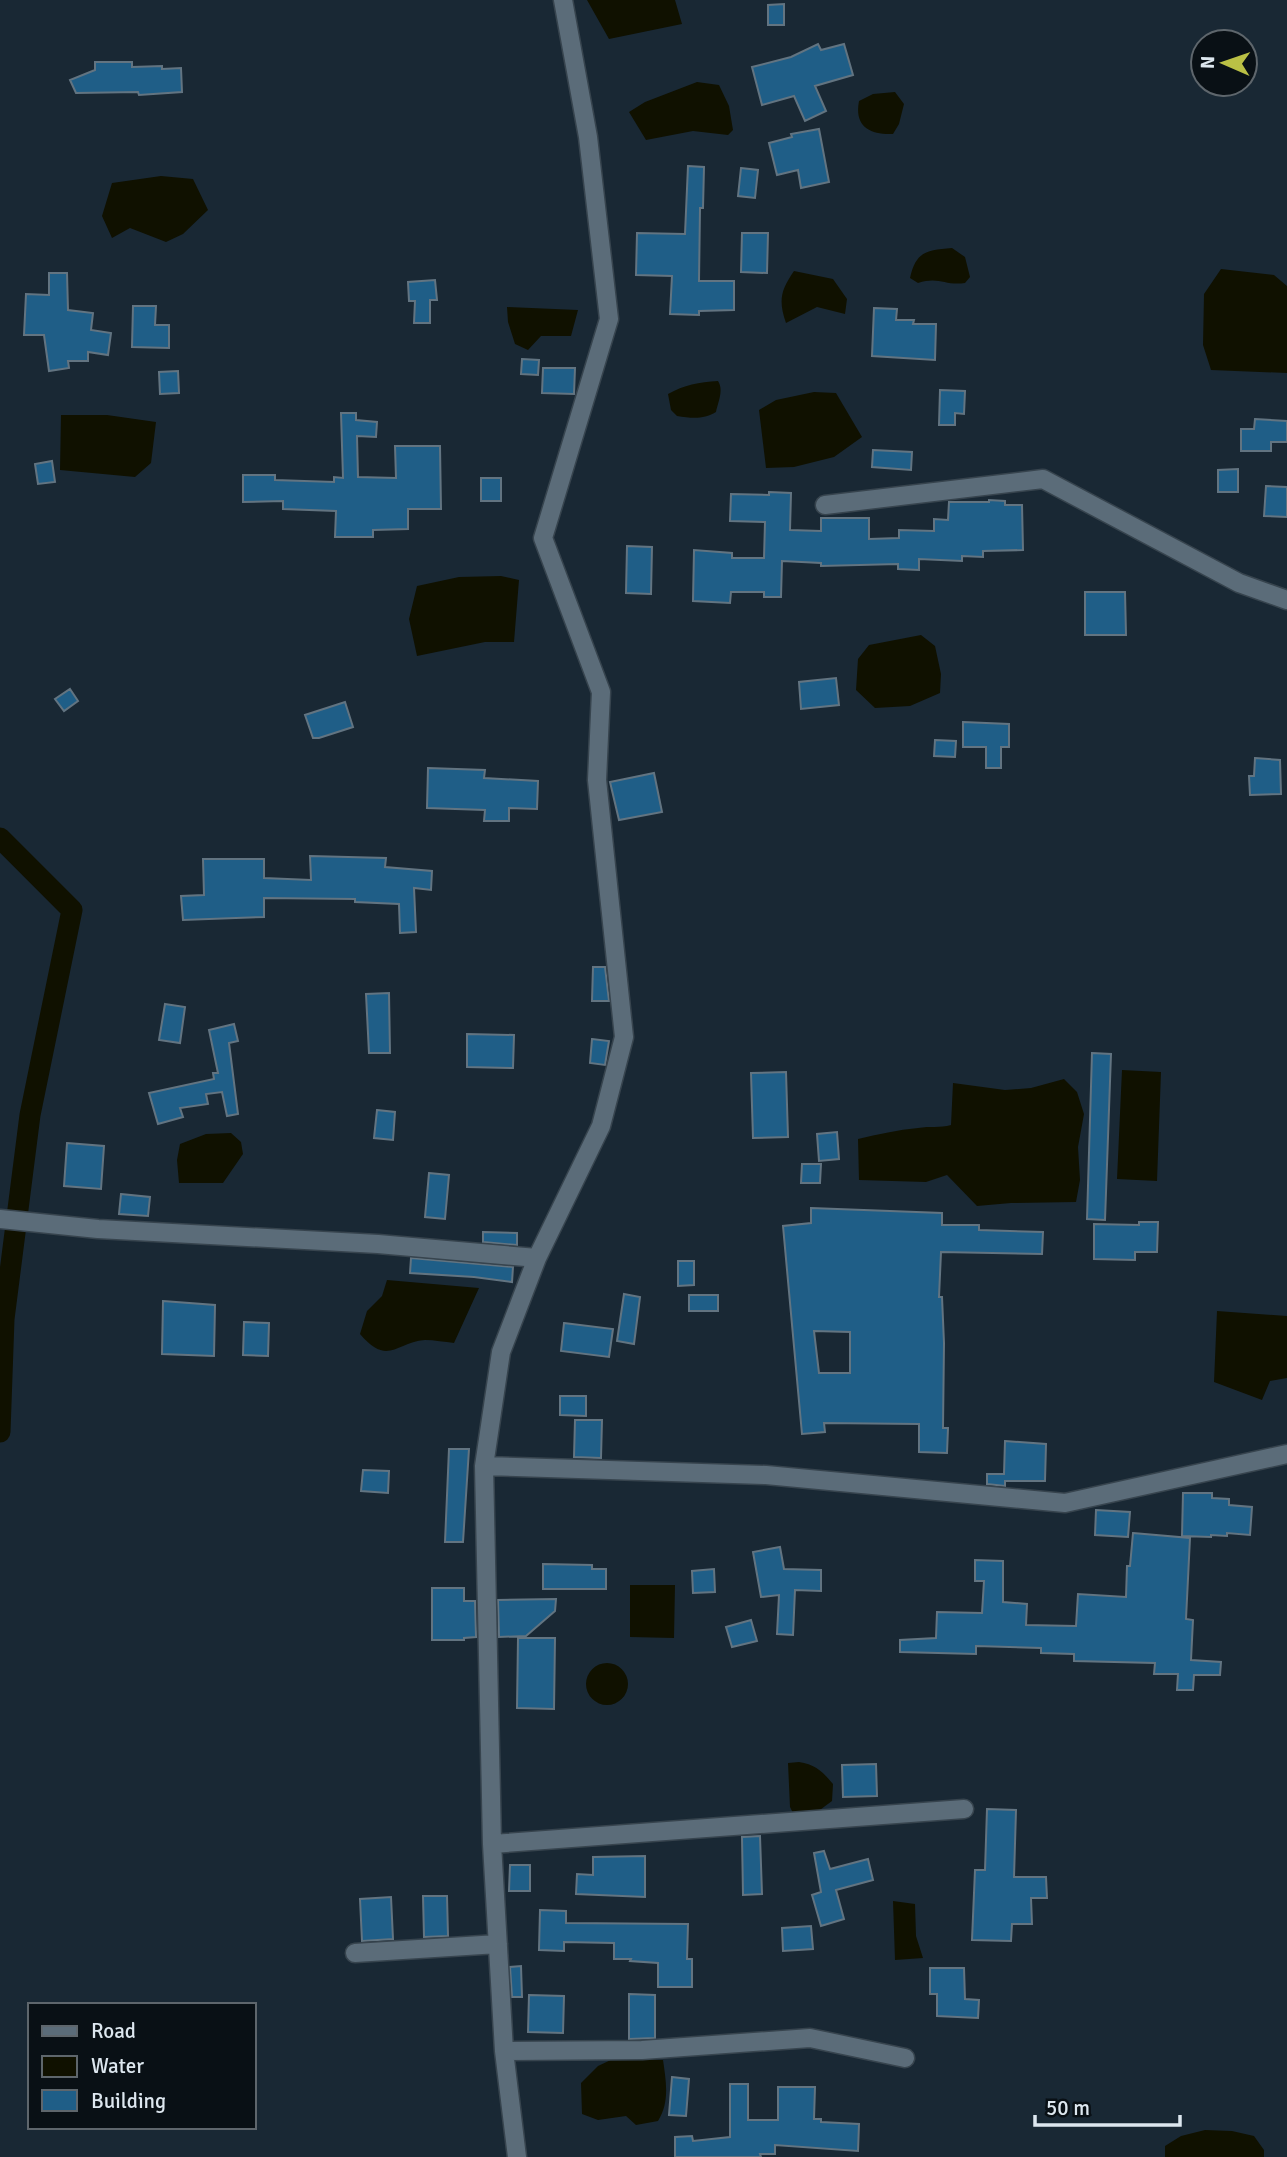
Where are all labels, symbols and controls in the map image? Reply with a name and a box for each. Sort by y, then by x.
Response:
north arrow [1189,28,1259,98]
text: N [1196,55,1220,69]
legend [28,2003,256,2129]
text: Road [91,2018,136,2044]
text: Water [91,2053,144,2079]
scale bar [1035,2084,1180,2128]
text: Building [91,2088,166,2114]
text: 50 m [1046,2095,1090,2121]

